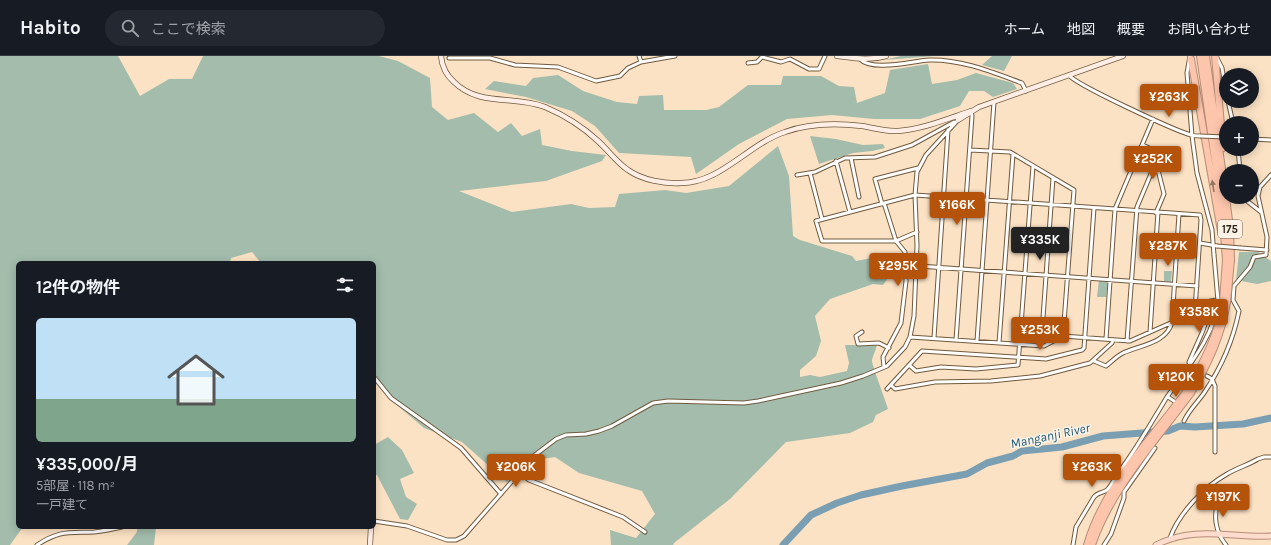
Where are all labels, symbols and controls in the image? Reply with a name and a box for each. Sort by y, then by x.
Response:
search box [105,10,385,46]
text: Habito [20,17,81,39]
icon: search [119,17,141,39]
text: ここで検索 [151,20,226,38]
text: ホーム [1003,21,1045,38]
text: 地図 [1067,21,1095,38]
text: 概要 [1117,21,1145,38]
text: お問い合わせ [1167,21,1251,38]
map controls [1219,68,1259,204]
button: layers [1219,68,1259,108]
pin: ¥263K [1141,84,1197,118]
text: ¥263K [1149,89,1189,104]
button: + [1219,116,1259,156]
pin: ¥252K [1125,146,1181,180]
text: ¥252K [1133,151,1173,166]
button: − [1219,164,1259,204]
one-way arrow [1209,180,1215,192]
pin: ¥166K [929,192,985,226]
text: ¥166K [939,197,975,212]
road number: 175 [1218,220,1242,238]
pin: ¥335K [1012,227,1068,261]
text: ¥335K [1020,232,1060,247]
pin: ¥287K [1140,233,1196,267]
text: ¥287K [1149,238,1187,253]
pin: ¥295K [870,253,926,287]
text: ¥295K [878,258,918,273]
icon: filters [334,274,356,296]
text: 12件の物件 [36,277,120,297]
pin: ¥358K [1171,299,1227,333]
text: ¥358K [1179,304,1219,319]
pin: ¥253K [1012,317,1068,351]
text: ¥253K [1020,322,1060,337]
icon: home [160,344,232,416]
pin: ¥120K [1148,364,1204,398]
text: ¥120K [1158,369,1194,384]
water label: Manganji River [1009,420,1092,451]
text: ¥335,000/月 [36,454,139,474]
pin: ¥206K [488,454,544,488]
pin: ¥263K [1064,454,1120,488]
text: ¥206K [496,459,536,474]
text: ¥263K [1072,459,1112,474]
text: 5部屋 · 118 m² [36,478,115,493]
pin: ¥197K [1195,484,1251,518]
text: ¥197K [1205,489,1241,504]
text: 一戸建て [36,497,88,512]

